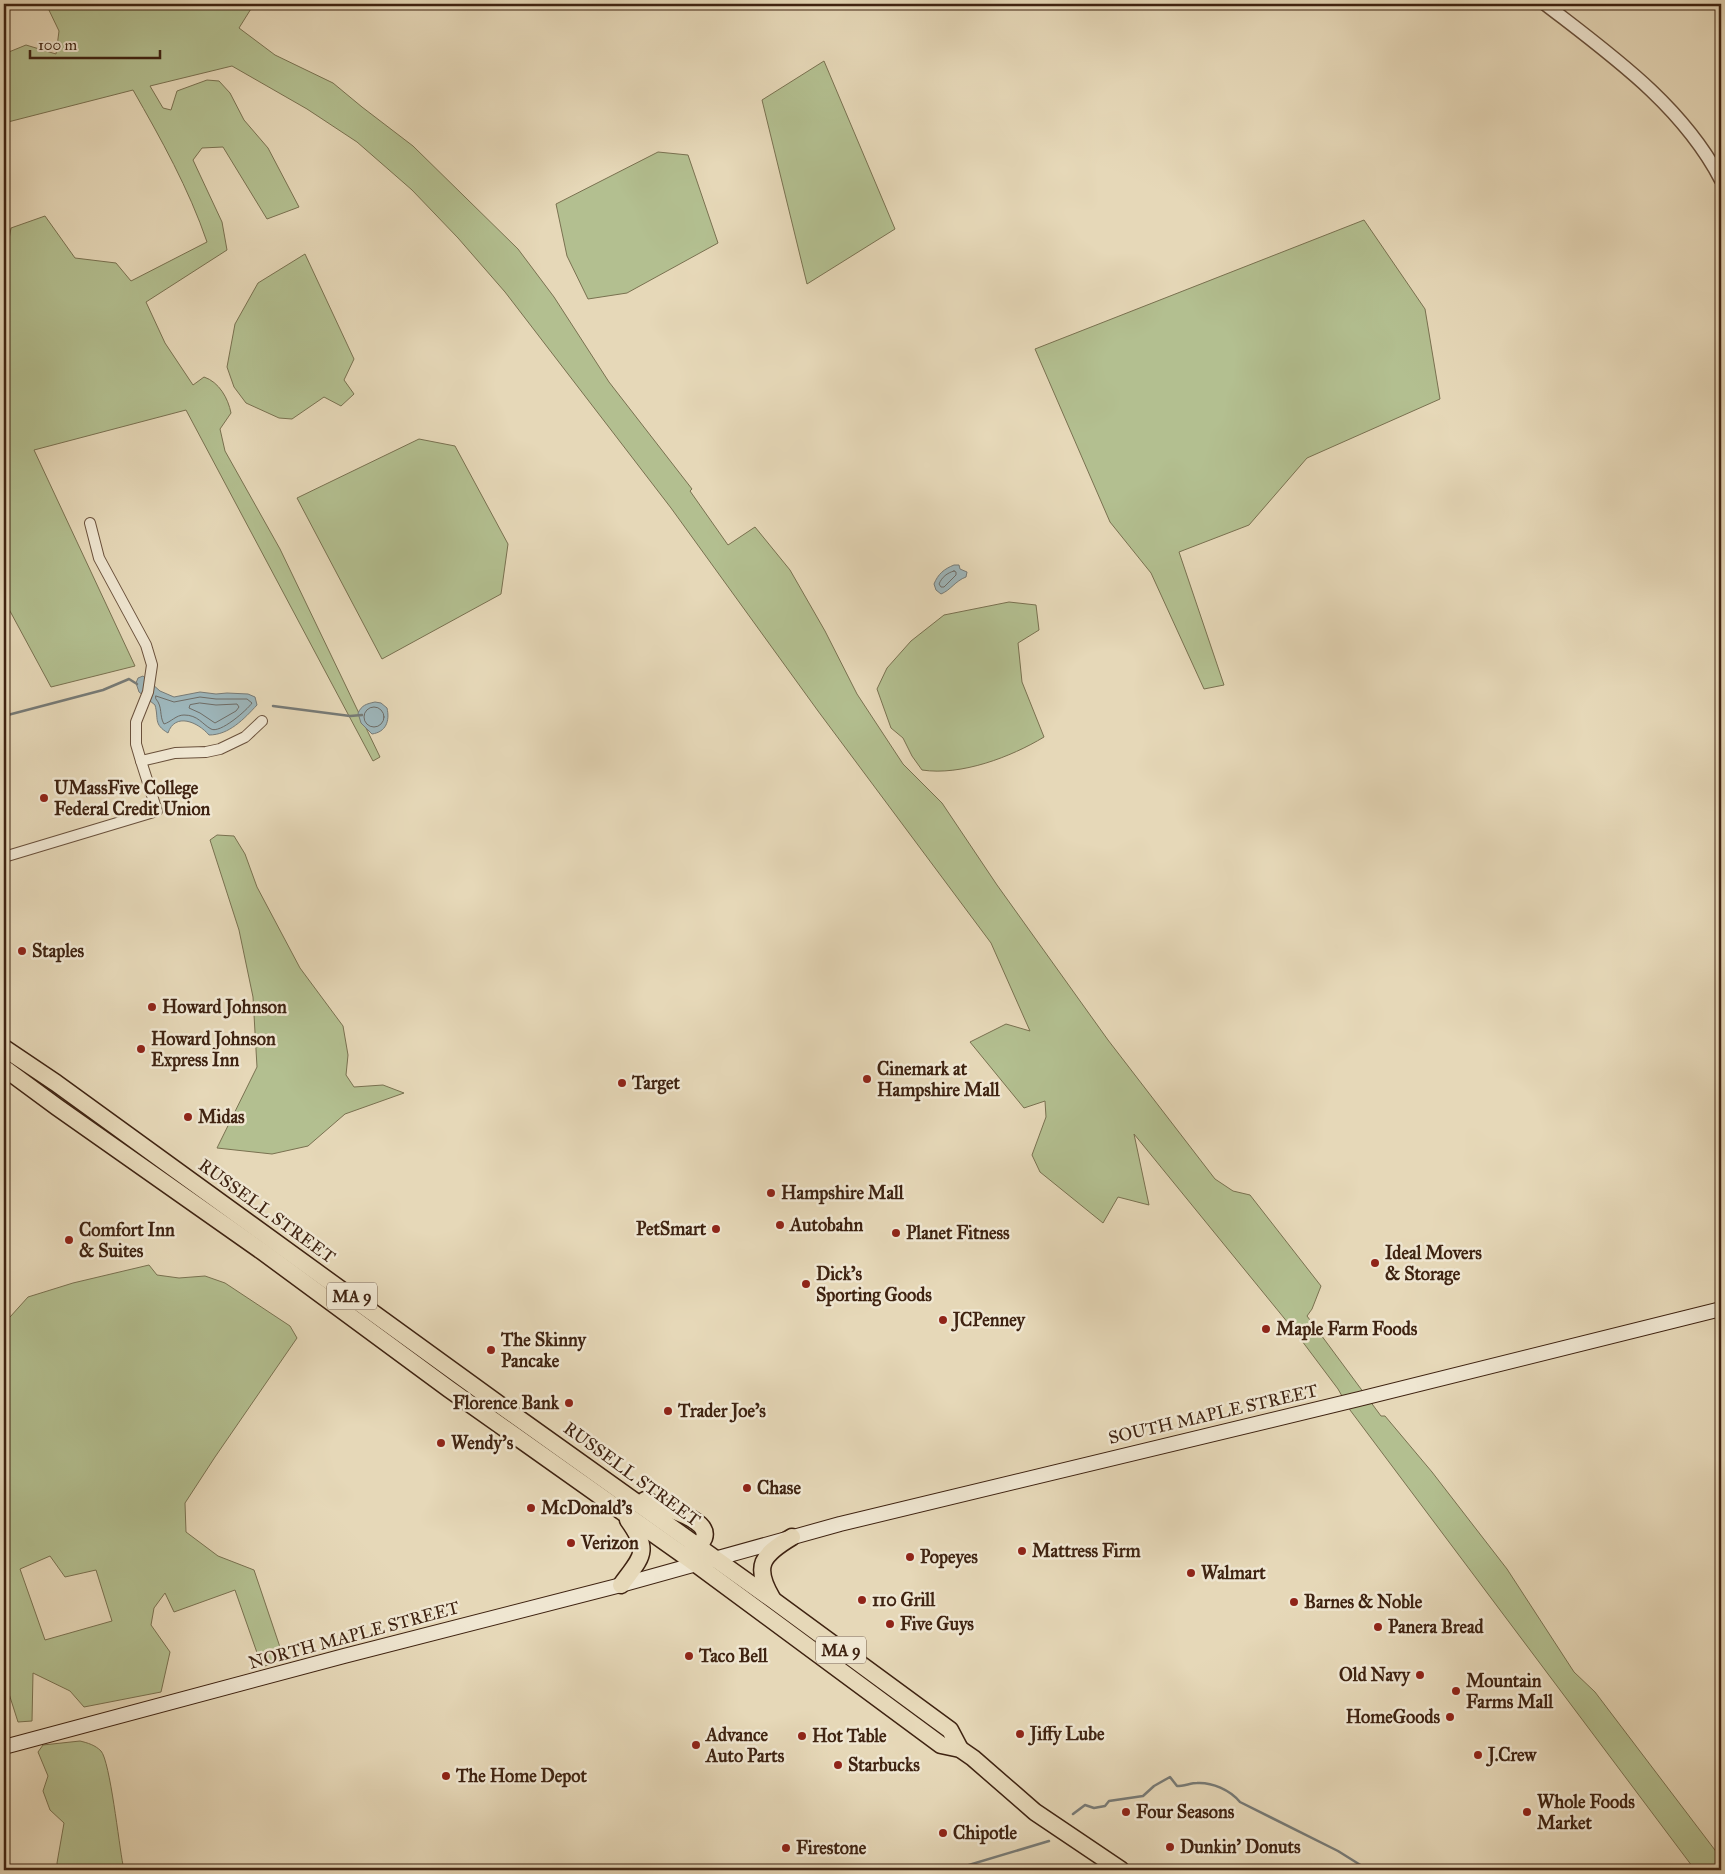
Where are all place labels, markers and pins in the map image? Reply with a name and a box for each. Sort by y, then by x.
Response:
place label: UMassFive College Federal Credit Union [54,777,211,820]
marker: UMassFive College Federal Credit Union [38,792,50,804]
place label: Staples [32,940,85,963]
marker: Staples [16,945,28,957]
place label: Howard Johnson [162,996,287,1019]
marker: Howard Johnson [146,1001,158,1013]
place label: Howard Johnson Express Inn [151,1028,276,1072]
marker: Howard Johnson Express Inn [135,1043,147,1055]
place label: Cinemark at Hampshire Mall [877,1058,1001,1102]
place label: Target [631,1072,680,1095]
marker: Cinemark at Hampshire Mall [861,1073,873,1085]
marker: Target [616,1077,628,1089]
place label: Midas [198,1106,245,1128]
marker: Midas [182,1111,194,1123]
place label: Hampshire Mall [781,1182,905,1205]
marker: Hampshire Mall [765,1187,777,1199]
place label: Autobahn [789,1214,863,1236]
place label: PetSmart [636,1218,707,1240]
place label: Comfort Inn & Suites [79,1219,175,1262]
marker: Autobahn [774,1219,786,1231]
place label: Planet Fitness [906,1222,1010,1244]
marker: PetSmart [710,1223,722,1235]
marker: Planet Fitness [890,1227,902,1239]
marker: Comfort Inn & Suites [63,1234,75,1246]
place label: Ideal Movers & Storage [1385,1242,1482,1286]
marker: Ideal Movers & Storage [1369,1257,1381,1269]
place label: Dick's Sporting Goods [816,1263,932,1307]
marker: Dick's Sporting Goods [800,1278,812,1290]
place label: JCPenney [951,1309,1027,1332]
marker: JCPenney [937,1314,949,1326]
place label: Maple Farm Foods [1276,1318,1418,1341]
marker: Maple Farm Foods [1260,1323,1272,1335]
place label: The Skinny Pancake [500,1329,587,1372]
marker: The Skinny Pancake [485,1344,497,1356]
place label: Florence Bank [453,1392,560,1414]
marker: Florence Bank [563,1397,575,1409]
place label: Trader Joe's [677,1400,766,1423]
marker: Trader Joe's [662,1405,674,1417]
place label: Wendy's [451,1432,514,1455]
marker: Wendy's [435,1437,447,1449]
place label: Chase [757,1477,801,1499]
marker: Chase [741,1482,753,1494]
place label: McDonald's [541,1497,633,1519]
marker: McDonald's [525,1502,537,1514]
place label: Verizon [580,1532,639,1554]
marker: Verizon [565,1537,577,1549]
place label: Mattress Firm [1032,1540,1141,1562]
marker: Mattress Firm [1016,1545,1028,1557]
place label: Popeyes [920,1546,978,1569]
marker: Popeyes [904,1551,916,1563]
place label: Walmart [1201,1562,1266,1584]
marker: Walmart [1185,1567,1197,1579]
place label: 110 Grill [872,1589,936,1611]
place label: Barnes & Noble [1304,1591,1423,1613]
marker: 110 Grill [856,1594,868,1606]
marker: Barnes & Noble [1288,1596,1300,1608]
place label: Five Guys [900,1613,974,1636]
place label: Panera Bread [1388,1616,1485,1638]
marker: Five Guys [884,1618,896,1630]
marker: Panera Bread [1372,1621,1384,1633]
place label: Taco Bell [698,1645,769,1667]
marker: Taco Bell [683,1650,695,1662]
place label: Old Navy [1339,1664,1412,1687]
marker: Old Navy [1414,1669,1426,1681]
place label: Mountain Farms Mall [1466,1670,1554,1713]
marker: Mountain Farms Mall [1450,1685,1462,1697]
place label: HomeGoods [1346,1706,1440,1728]
marker: HomeGoods [1444,1711,1456,1723]
place label: Jiffy Lube [1028,1723,1105,1746]
place label: Advance Auto Parts [705,1724,785,1767]
place label: Hot Table [812,1725,887,1747]
marker: Jiffy Lube [1014,1728,1026,1740]
marker: Hot Table [796,1730,808,1742]
marker: Advance Auto Parts [690,1739,702,1751]
place label: J.Crew [1486,1744,1538,1767]
marker: J.Crew [1472,1749,1484,1761]
place label: Starbucks [848,1754,920,1776]
marker: Starbucks [832,1759,844,1771]
place label: The Home Depot [455,1765,588,1788]
marker: The Home Depot [440,1770,452,1782]
place label: Whole Foods Market [1537,1791,1635,1834]
place label: Four Seasons [1136,1801,1235,1823]
marker: Four Seasons [1120,1806,1132,1818]
marker: Whole Foods Market [1521,1806,1533,1818]
place label: Chipotle [953,1822,1018,1845]
marker: Chipotle [937,1827,949,1839]
place label: Dunkin' Donuts [1180,1836,1301,1858]
place label: Firestone [796,1837,867,1859]
marker: Dunkin' Donuts [1164,1841,1176,1853]
marker: Firestone [780,1842,792,1854]

